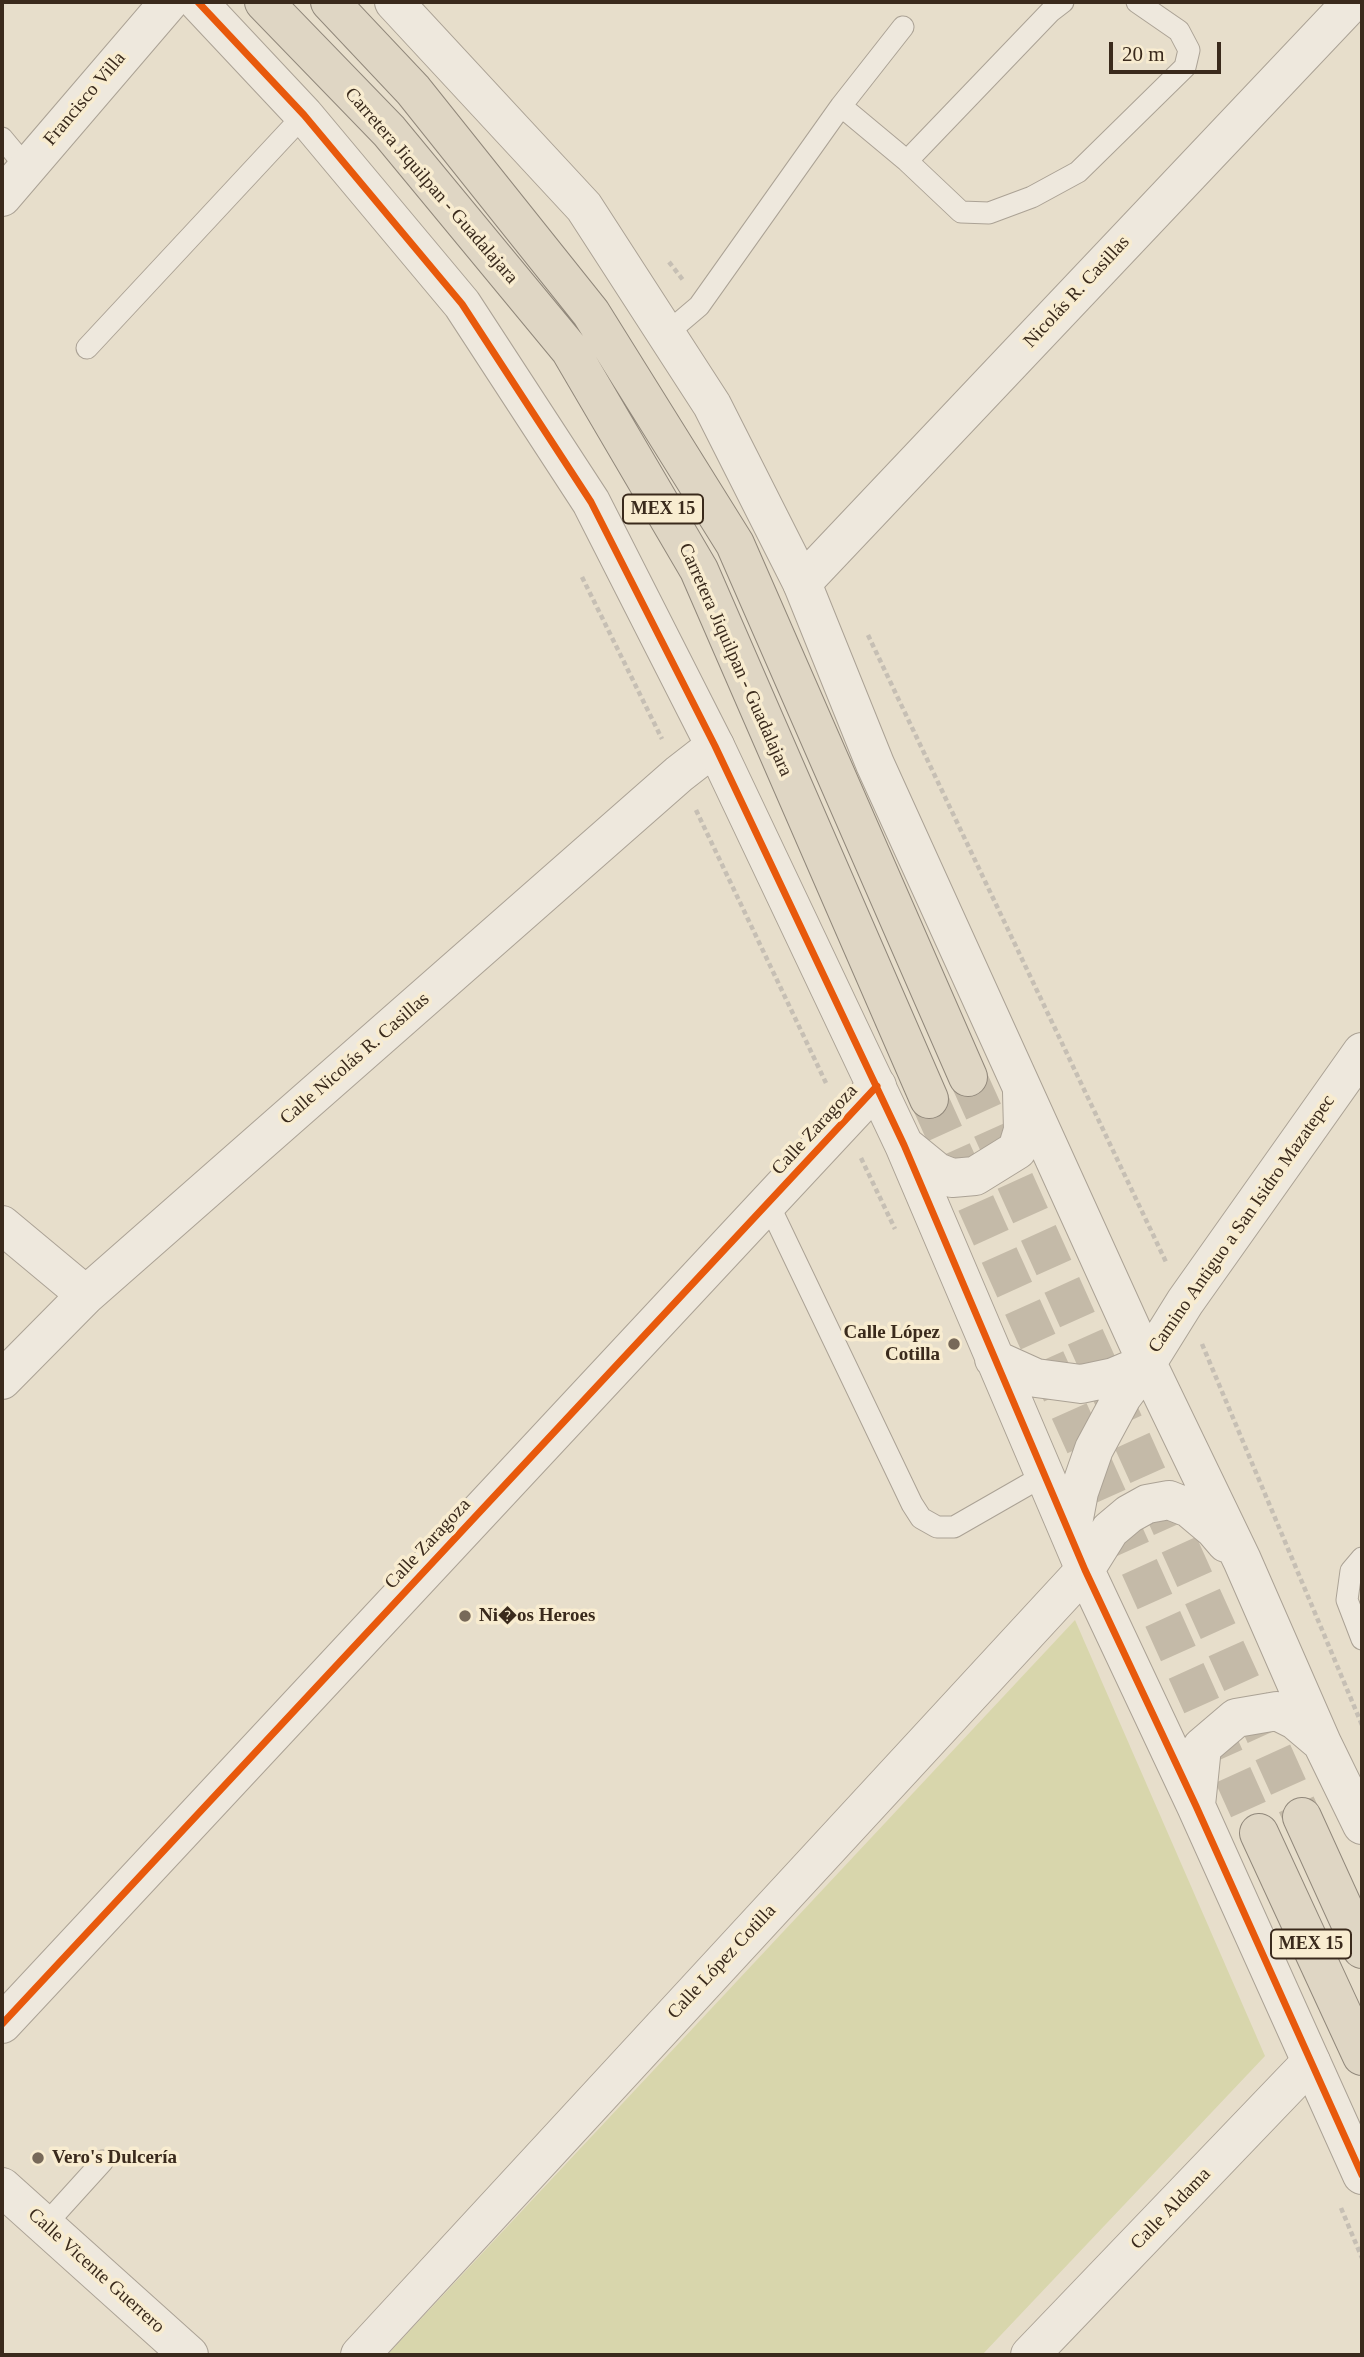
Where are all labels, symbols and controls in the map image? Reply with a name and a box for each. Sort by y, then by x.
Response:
scale bar [1112,28,1224,72]
text: 20 m [1122,42,1165,66]
street label: Francisco Villa [39,47,131,151]
street label: Carretera Jiquilpan - Guadalajara [340,83,522,289]
street label: Nicolás R. Casillas [1019,231,1135,353]
road number: MEX 15 [623,494,703,524]
street label: Carretera Jiquilpan - Guadalajara [673,540,797,780]
street label: Calle Nicolás R. Casillas [276,988,434,1130]
street label: Calle Zaragoza [767,1080,863,1180]
street label: Camino Antiguo a San Isidro Mazatepec [1144,1091,1340,1357]
place label: Calle López Cotilla [843,1322,940,1366]
marker: Calle López Cotilla [946,1336,962,1352]
street label: Calle Zaragoza [380,1494,476,1594]
place label: Ni�os Heroes [479,1605,595,1627]
marker: Ni�os Heroes [457,1608,473,1624]
street label: Calle López Cotilla [663,1900,781,2024]
road number: MEX 15 [1271,1930,1351,1958]
place label: Vero's Dulcería [52,2147,177,2169]
marker: Vero's Dulcería [30,2150,46,2166]
street label: Calle Aldama [1126,2163,1216,2255]
street label: Calle Vicente Guerrero [23,2204,169,2338]

